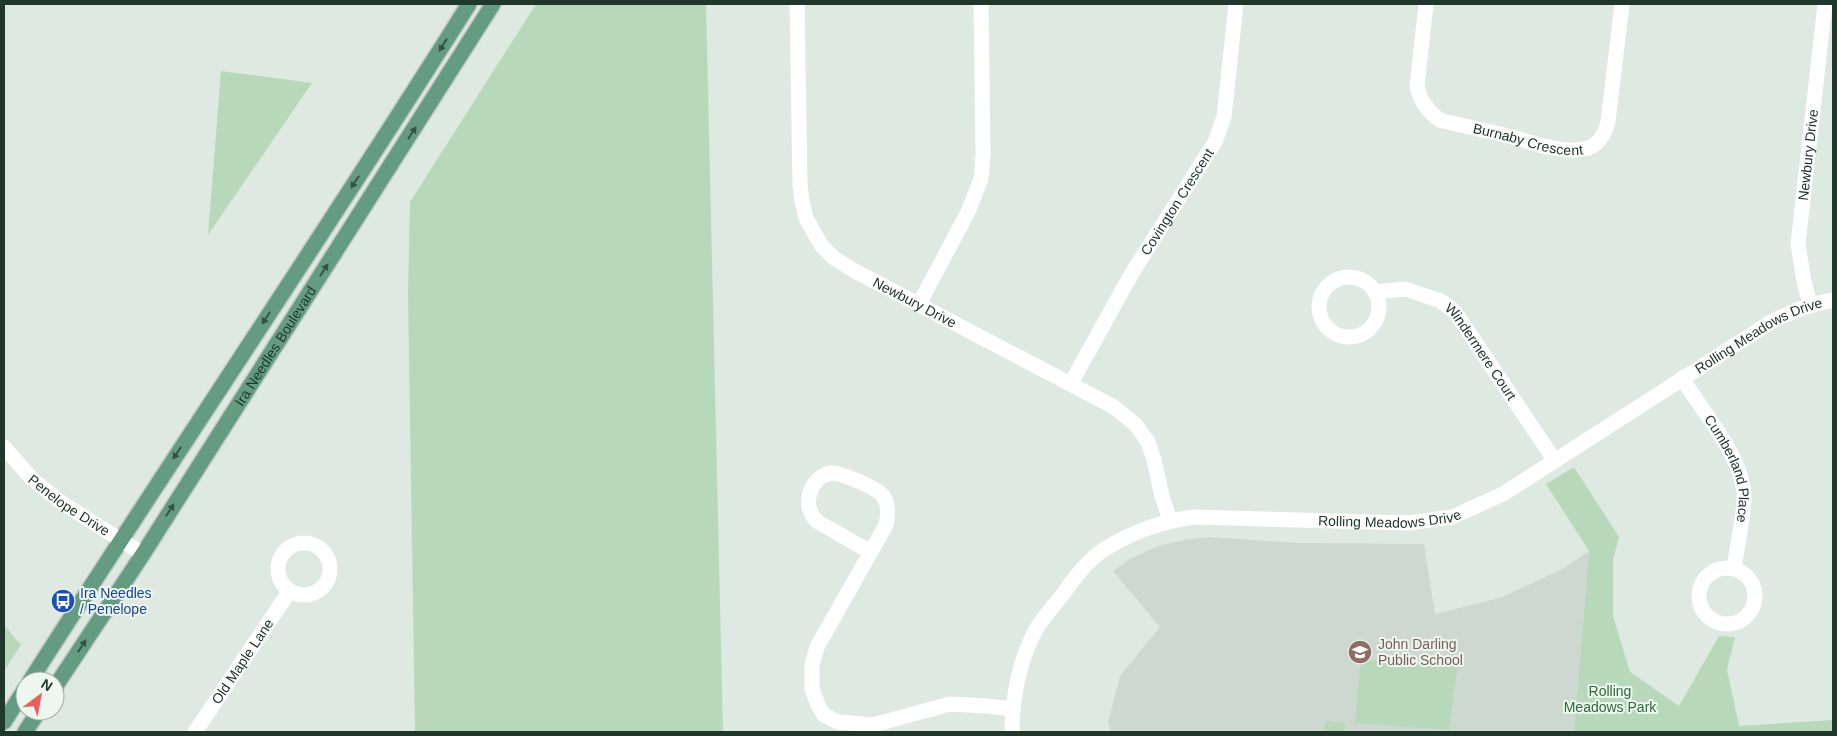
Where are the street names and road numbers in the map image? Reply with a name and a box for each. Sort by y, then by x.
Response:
street label: Newbury Drive [1795,108,1821,201]
street label: Burnaby Crescent [1472,120,1584,158]
street label: Covington Crescent [1137,145,1217,258]
street label: Newbury Drive [870,274,959,331]
street label: Ira Needles Boulevard [231,283,319,409]
street label: Rolling Meadows Drive [1692,294,1824,377]
street label: Windermere Court [1442,299,1520,403]
street label: Cumberland Place [1701,412,1752,524]
street label: Penelope Drive [25,471,113,539]
street label: Rolling Meadows Drive [1318,506,1464,531]
street label: Old Maple Lane [208,616,277,707]

